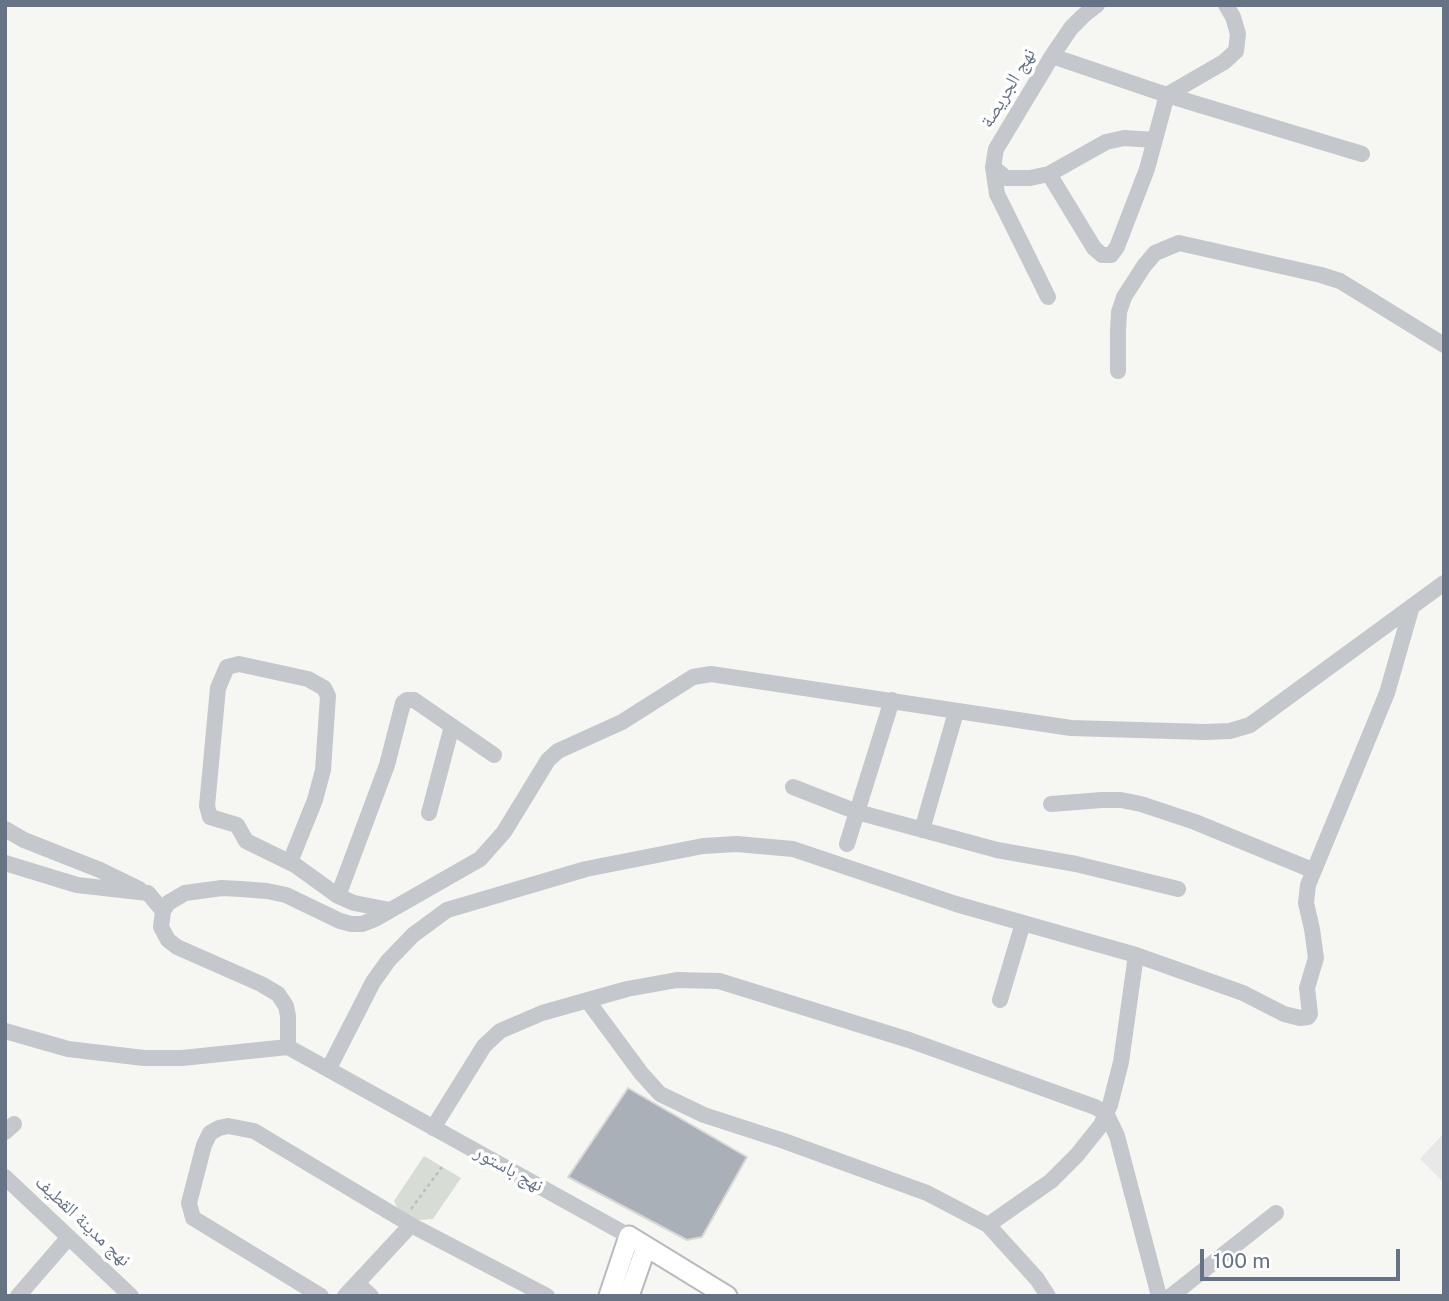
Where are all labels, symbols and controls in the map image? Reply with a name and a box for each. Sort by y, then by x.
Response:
street label: نهج الجريصة [975,44,1041,132]
street label: نهج باستور [471,1141,547,1197]
street label: نهج مدينة القطيف [30,1171,136,1271]
scale bar [1204,1234,1404,1278]
text: 100 m [1213,1248,1270,1273]

